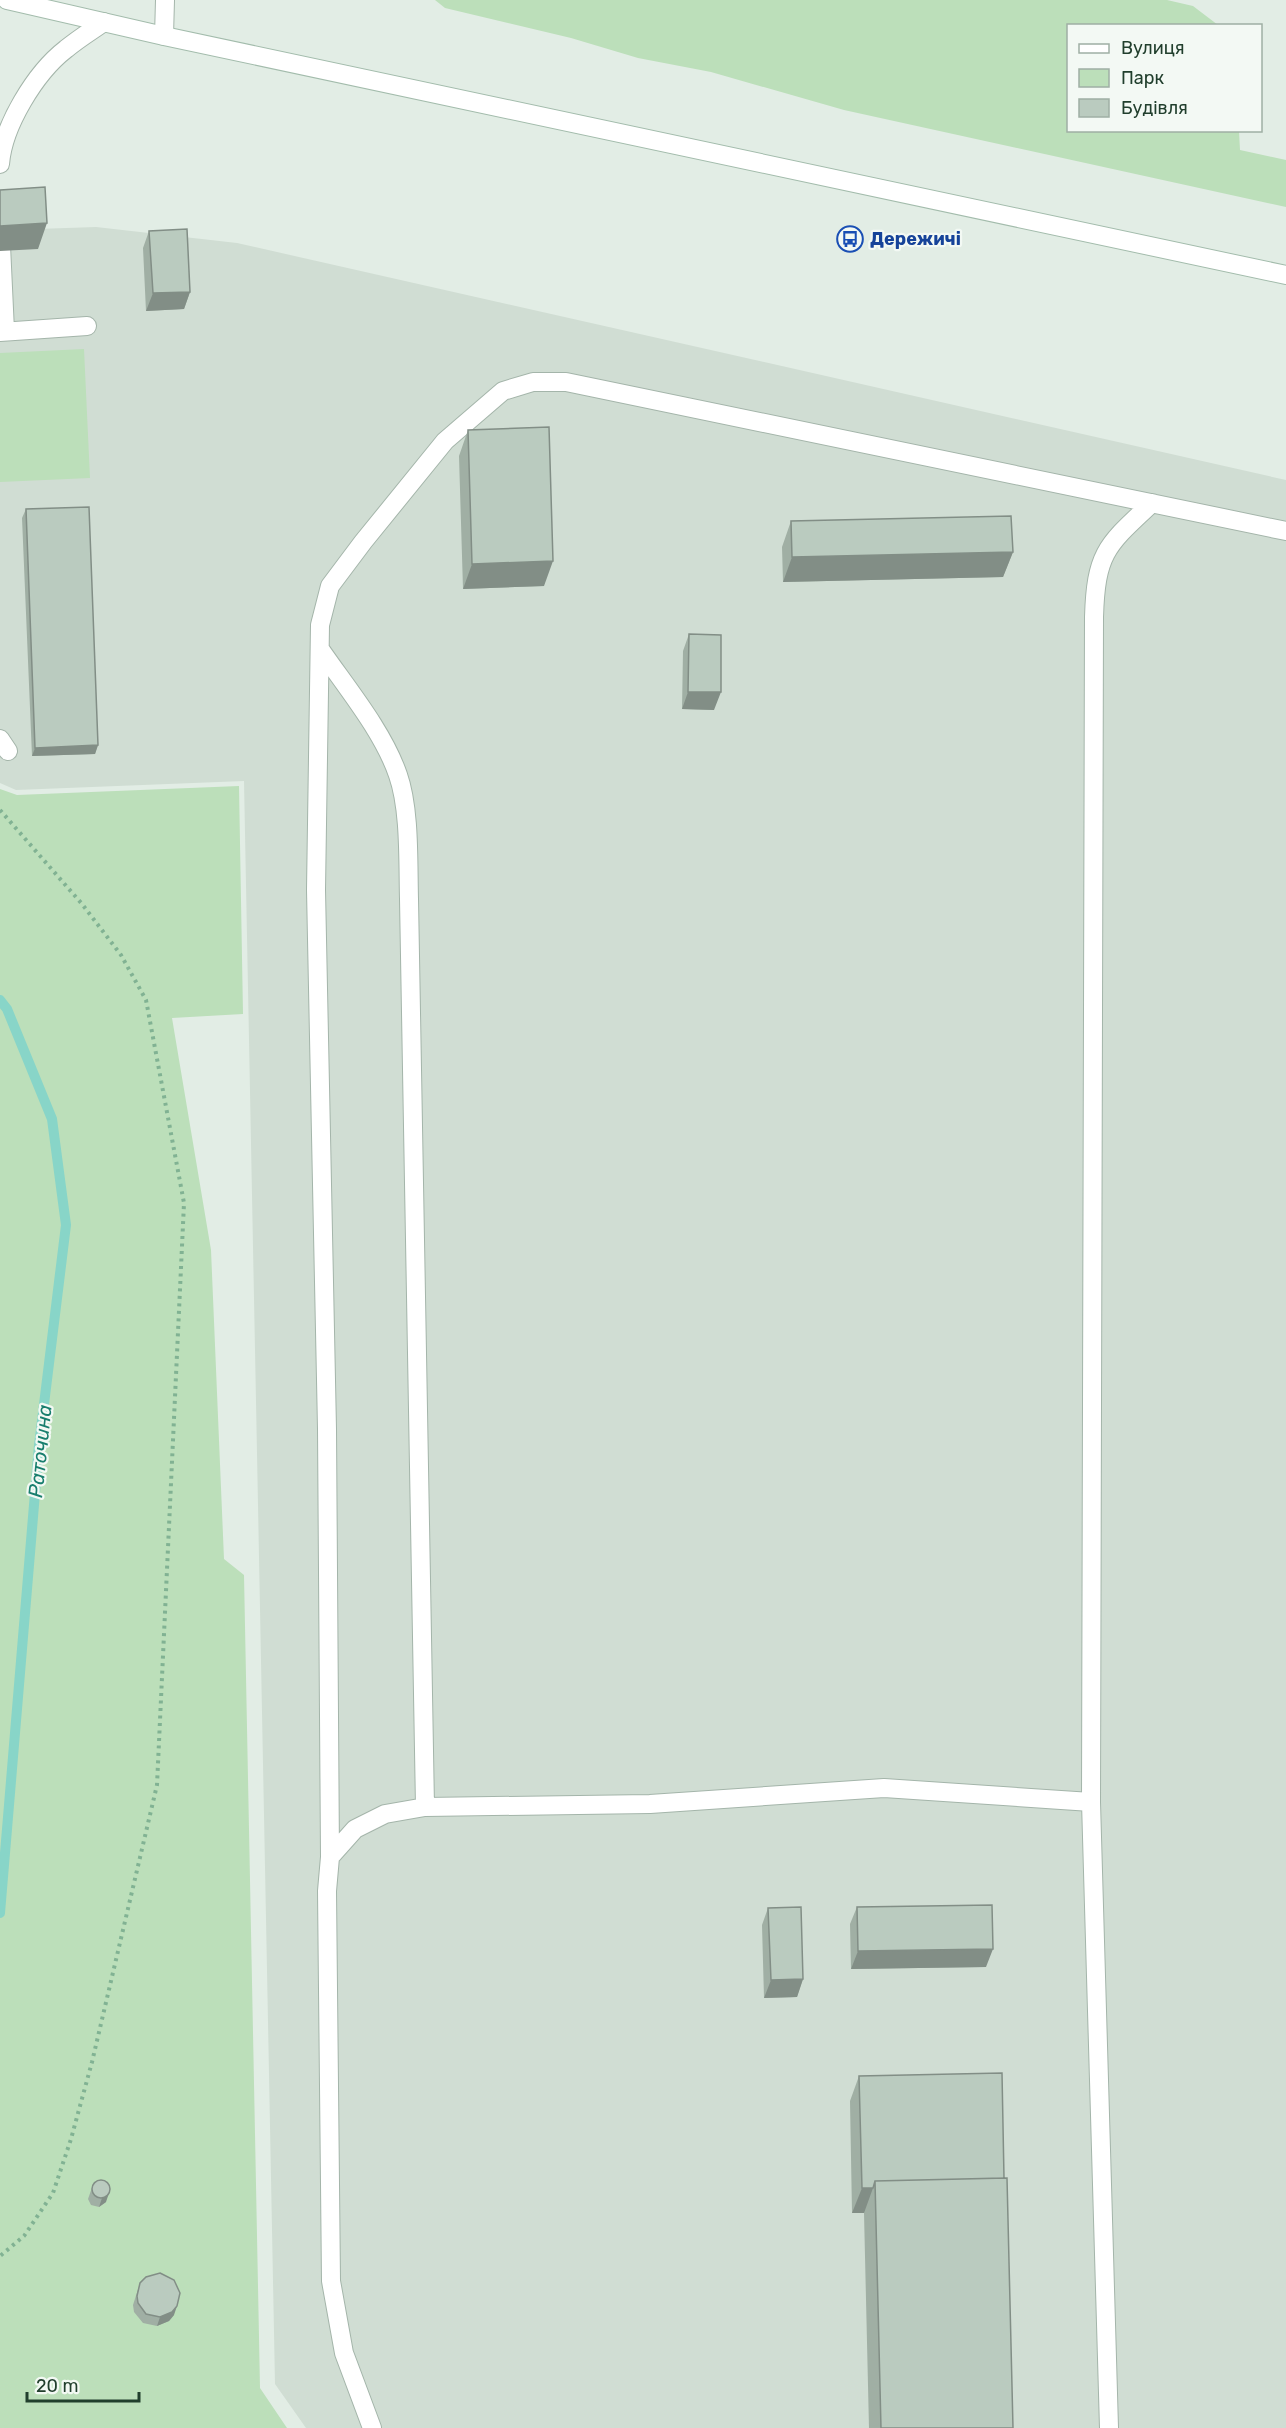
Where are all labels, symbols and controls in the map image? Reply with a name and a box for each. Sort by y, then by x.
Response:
legend [1067,24,1262,132]
text: Вулиця [1121,37,1185,59]
text: Парк [1121,67,1165,89]
text: Будівля [1121,97,1188,119]
bus stop icon: Дережичі [835,224,865,254]
place label: Дережичі [870,228,961,250]
water label: Раточина [23,1403,57,1499]
scale bar [27,2365,140,2403]
text: 20 m [36,2375,78,2397]

